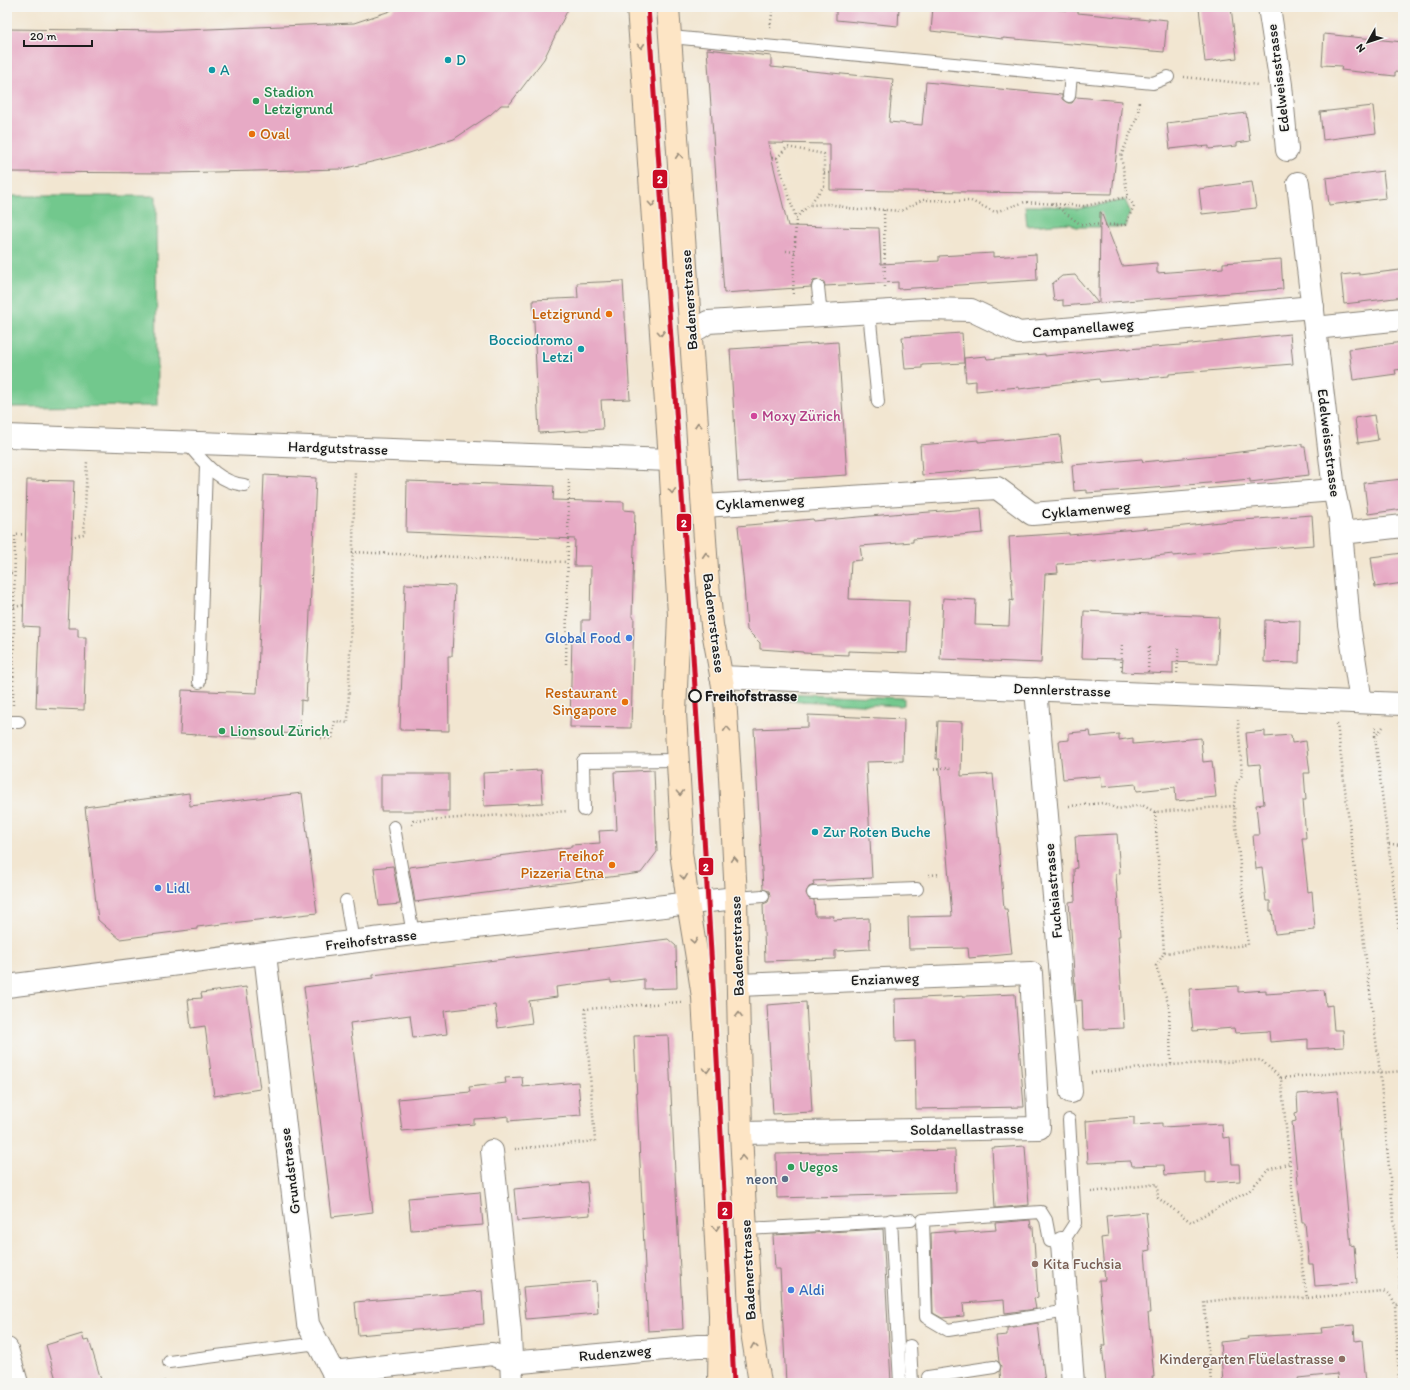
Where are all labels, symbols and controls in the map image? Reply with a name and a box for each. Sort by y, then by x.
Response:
scale bar [24,22,92,48]
north arrow [1348,22,1388,62]
street label: Edelweissstrasse [1262,23,1294,133]
text: 20 m [30,29,57,43]
text: N [1353,41,1368,55]
one-way arrow [636,43,645,49]
place label: D [456,51,466,69]
marker: D [443,55,453,65]
place label: A [220,61,230,79]
marker: A [207,65,217,75]
place label: Stadion Letzigrund [264,83,333,118]
marker: Stadion Letzigrund [251,96,261,106]
place label: Oval [260,125,291,143]
marker: Oval [247,129,257,139]
one-way arrow [675,153,684,159]
line badge: 2 [652,169,668,189]
text: 2 [657,173,663,186]
one-way arrow [647,201,656,207]
street label: Badenerstrasse [677,249,701,351]
place label: Letzigrund [532,305,601,323]
marker: Letzigrund [604,309,614,319]
street label: Campanellaweg [1031,315,1135,341]
one-way arrow [657,330,666,336]
place label: Bocciodromo Letzi [489,331,573,366]
marker: Bocciodromo Letzi [576,344,586,354]
street label: Edelweissstrasse [1313,388,1345,498]
place label: Moxy Zürich [762,407,841,425]
marker: Moxy Zürich [749,411,759,421]
one-way arrow [693,422,702,428]
street label: Hardgutstrasse [288,437,388,459]
one-way arrow [667,488,676,494]
street label: Cyklamenweg [715,490,805,514]
street label: Cyklamenweg [1041,497,1131,523]
line badge: 2 [676,513,692,532]
text: 2 [681,517,687,530]
one-way arrow [702,552,711,558]
street label: Badenerstrasse [699,572,729,674]
place label: Global Food [545,629,622,647]
marker: Global Food [624,633,634,643]
street label: Dennlerstrasse [1013,679,1111,701]
place label: Restaurant Singapore [545,684,617,719]
place label: Freihofstrasse [705,687,797,705]
marker: Freihofstrasse [688,689,702,703]
marker: Restaurant Singapore [620,697,630,707]
place label: Lionsoul Zürich [230,722,329,740]
marker: Lionsoul Zürich [217,726,227,736]
one-way arrow [722,726,731,732]
one-way arrow [676,790,685,796]
place label: Zur Roten Buche [823,823,931,841]
marker: Zur Roten Buche [810,827,820,837]
street label: Fuchsiastrasse [1040,843,1066,939]
place label: Freihof Pizzeria Etna [520,847,605,882]
one-way arrow [730,856,738,862]
line badge: 2 [698,857,714,876]
marker: Freihof Pizzeria Etna [607,860,617,870]
text: 2 [703,861,709,874]
one-way arrow [679,874,688,880]
place label: Lidl [166,879,191,897]
marker: Lidl [153,883,163,893]
street label: Badenerstrasse [726,895,748,997]
street label: Freihofstrasse [324,925,418,955]
one-way arrow [690,938,698,944]
street label: Enzianweg [851,969,920,989]
one-way arrow [735,1012,743,1018]
one-way arrow [703,1067,712,1073]
street label: Soldanellastrasse [910,1119,1024,1139]
street label: Grundstrasse [276,1127,304,1215]
one-way arrow [738,1155,746,1161]
place label: Uegos [799,1158,838,1176]
marker: Uegos [786,1162,796,1172]
place label: neon [746,1170,777,1188]
marker: neon [780,1174,790,1184]
line badge: 2 [717,1201,733,1220]
text: 2 [722,1205,728,1218]
street label: Badenerstrasse [736,1219,760,1321]
one-way arrow [712,1225,721,1231]
place label: Kita Fuchsia [1043,1255,1122,1273]
marker: Kita Fuchsia [1030,1259,1040,1269]
place label: Aldi [799,1281,825,1299]
marker: Aldi [786,1285,796,1295]
street label: Rudenzweg [578,1341,652,1365]
one-way arrow [750,1343,759,1349]
place label: Kindergarten Flüelastrasse [1159,1350,1334,1368]
marker: Kindergarten Flüelastrasse [1337,1354,1347,1364]

